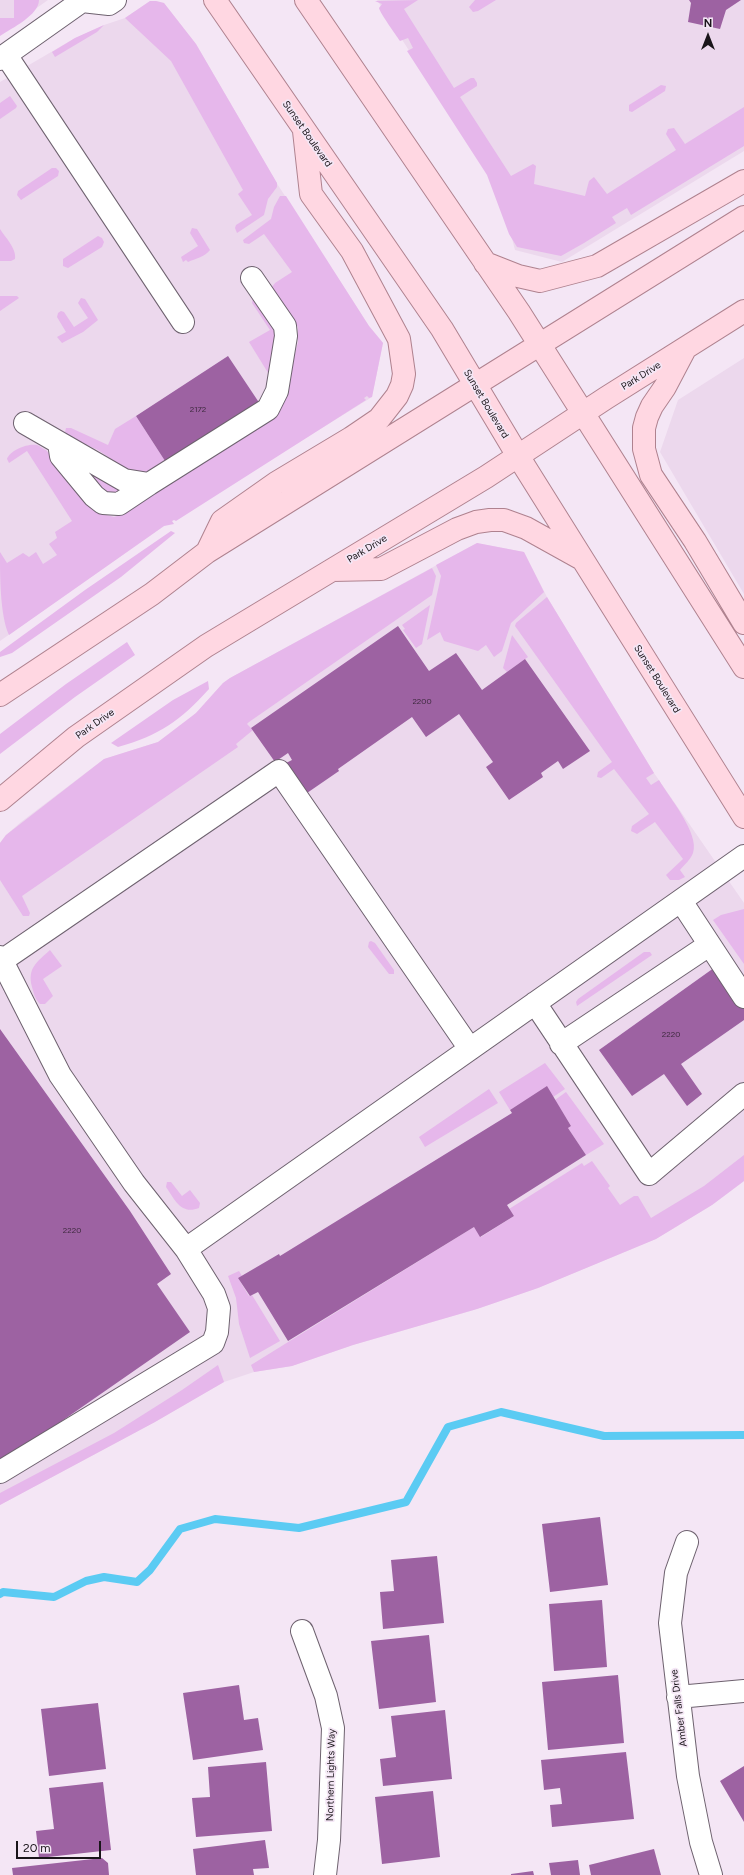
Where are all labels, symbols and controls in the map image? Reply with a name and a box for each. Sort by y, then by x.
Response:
north arrow [688,16,728,56]
text: N [704,17,712,30]
street label: Sunset Boulevard [280,99,334,169]
street label: Park Drive [619,359,663,393]
street label: Sunset Boulevard [461,367,511,441]
house number: 2172 [190,405,206,415]
street label: Park Drive [345,532,389,566]
street label: Sunset Boulevard [631,643,683,715]
house number: 2200 [412,697,432,707]
street label: Park Drive [73,706,117,742]
house number: 2220 [662,1030,680,1040]
house number: 2220 [63,1226,81,1236]
street label: Amber Falls Drive [668,1669,690,1747]
street label: Northern Lights Way [324,1729,338,1821]
scale bar [18,1833,103,1859]
text: 20 m [23,1841,51,1855]

